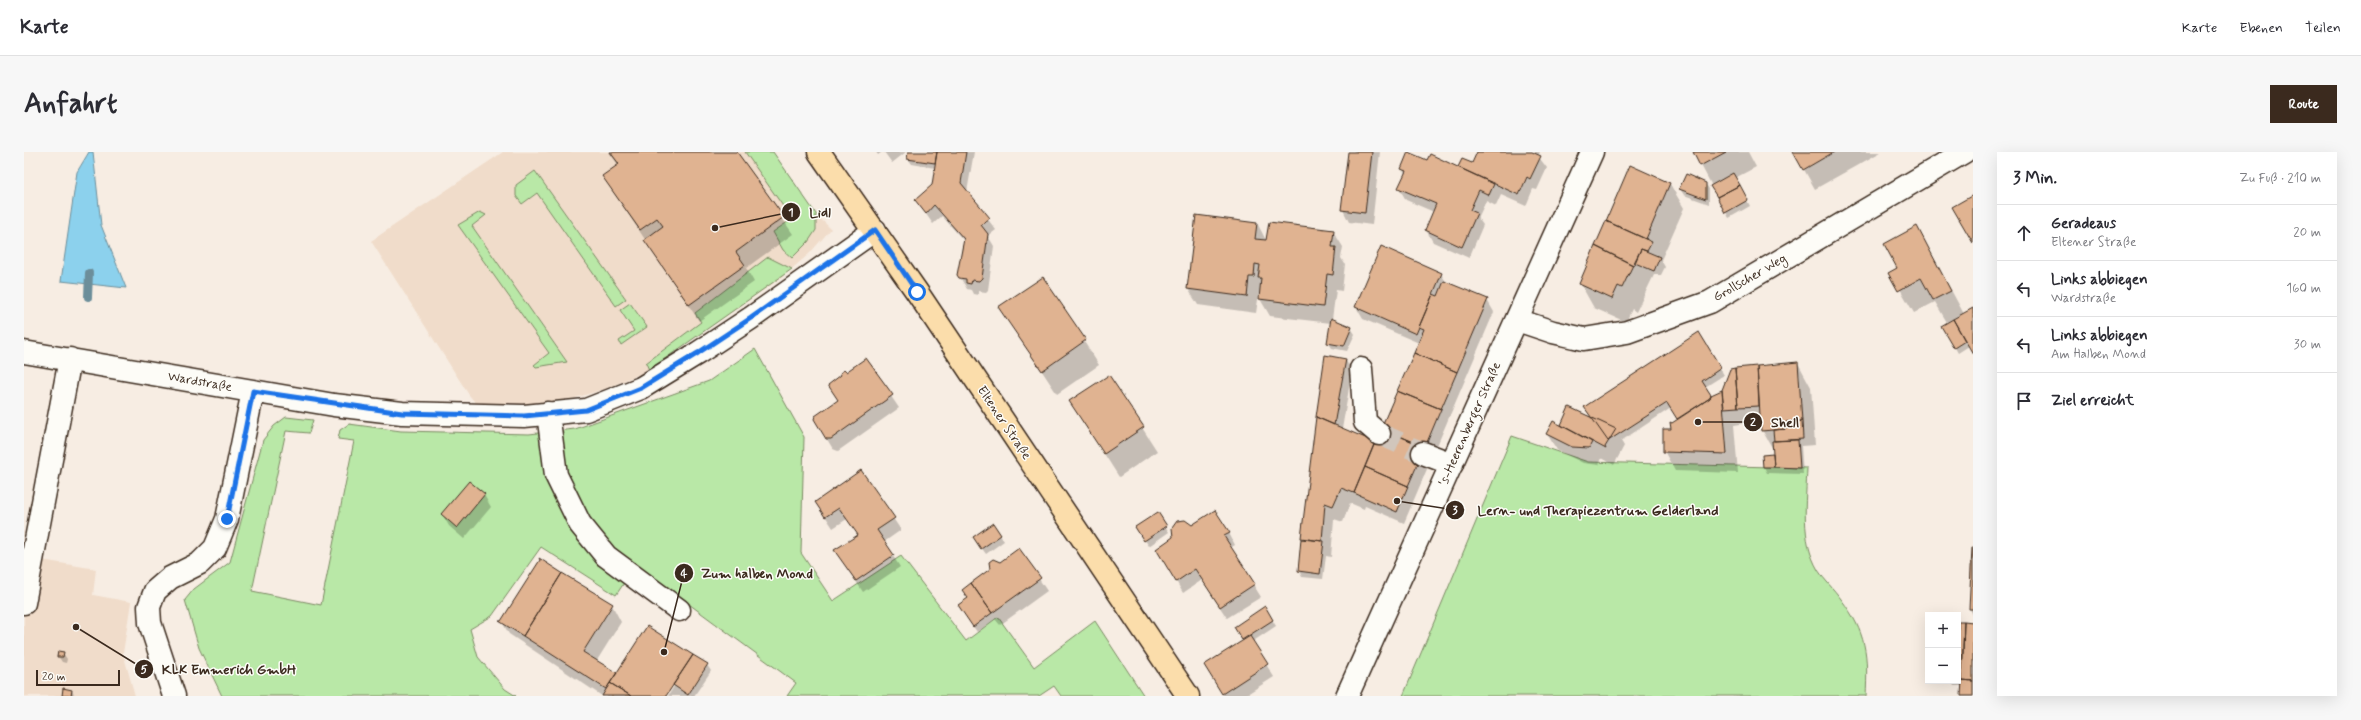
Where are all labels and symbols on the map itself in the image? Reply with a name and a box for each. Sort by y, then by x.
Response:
callout: Lidl [781,199,839,225]
text: Lidl [809,204,831,222]
text: 1 [788,205,794,221]
street label: Grollscher Weg [1710,250,1790,307]
route start [908,283,926,301]
street label: 's-Heerenberger Straße [1435,359,1507,490]
street label: Wardstraße [166,368,234,396]
street label: Eltener Straße [973,383,1035,463]
callout: Shell [1743,409,1807,435]
text: Shell [1771,414,1799,432]
text: 2 [1750,415,1756,431]
callout: Lern- und Therapiezentrum Gelderland [1445,497,1730,523]
text: Lern- und Therapiezentrum Gelderland [1477,502,1719,520]
text: 3 [1452,503,1458,519]
route end [218,510,236,528]
callout: Zum halben Mond [674,560,820,586]
text: Zum halben Mond [701,565,813,583]
text: 4 [681,566,688,582]
callout: KLK Emmerich GmbH [134,656,304,682]
text: KLK Emmerich GmbH [162,661,296,679]
text: 5 [140,662,148,678]
scale bar [36,668,120,687]

